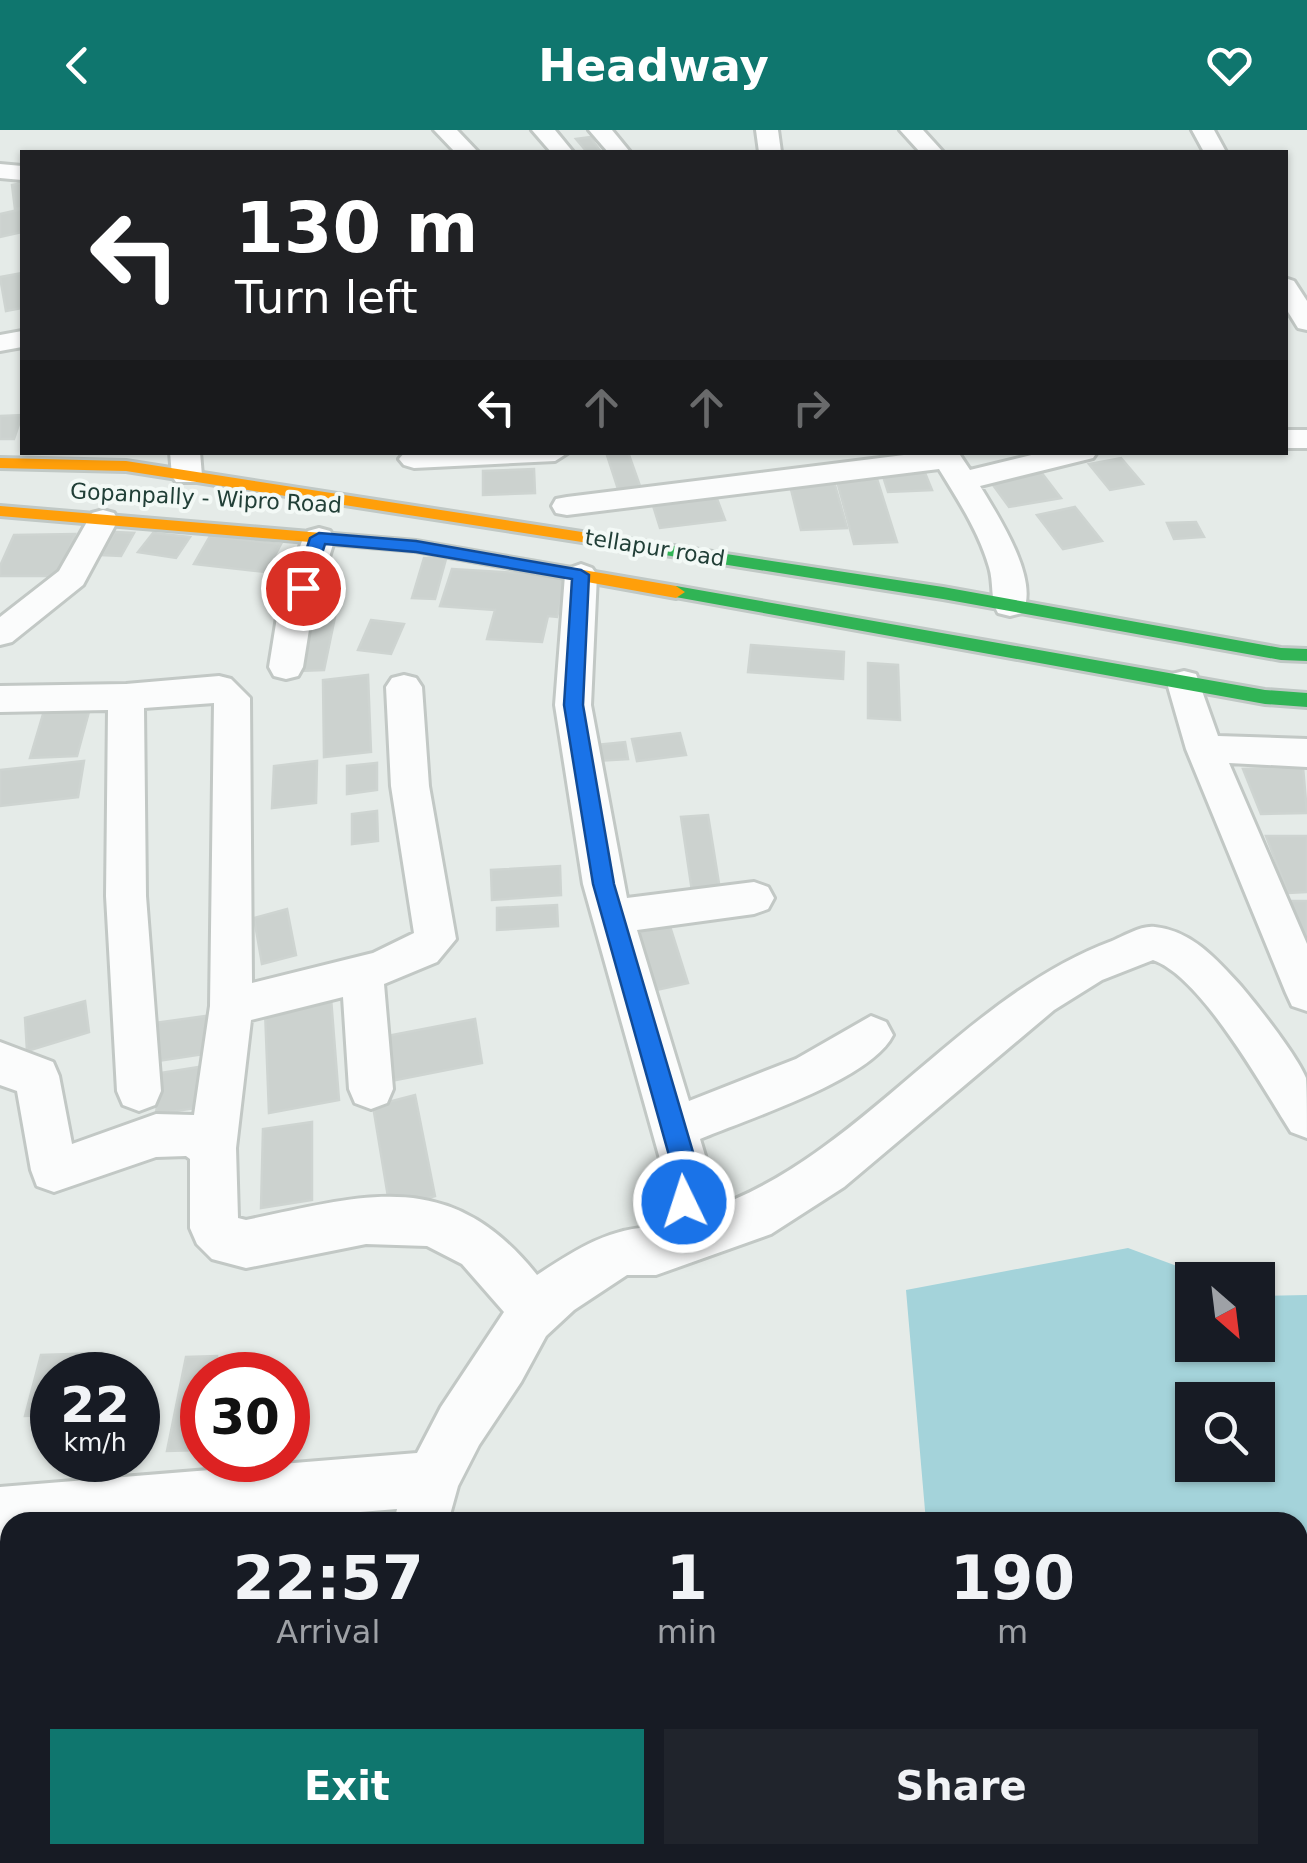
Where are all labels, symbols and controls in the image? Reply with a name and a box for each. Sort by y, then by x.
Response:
icon: back [50,38,105,93]
icon: heart [1202,38,1257,93]
text: Headway [538,39,769,92]
text: 130 m [235,187,478,269]
icon: left [70,190,200,320]
text: Turn left [235,271,418,324]
icon: left [469,380,524,435]
icon: ahead [574,380,629,435]
icon: ahead [679,380,734,435]
icon: right [784,380,839,435]
street label: Gopanpally - Wipro Road [69,478,343,518]
street label: tellapur road [583,525,727,571]
pin [261,546,346,631]
icon: arrive [276,561,331,616]
position arrow [632,1150,736,1254]
north arrow [1175,1262,1275,1362]
map controls [1175,1262,1275,1482]
speed limit sign: 30 [180,1352,310,1482]
text: 22 [60,1376,130,1434]
button: search [1175,1382,1275,1482]
text: km/h [63,1428,127,1457]
text: 22:57 [233,1543,424,1613]
text: 1 [666,1543,708,1613]
text: 190 [950,1543,1075,1613]
text: Arrival [276,1613,380,1651]
text: min [657,1613,717,1651]
text: m [997,1613,1028,1651]
button: Exit [50,1729,644,1844]
button: Share [664,1729,1258,1844]

